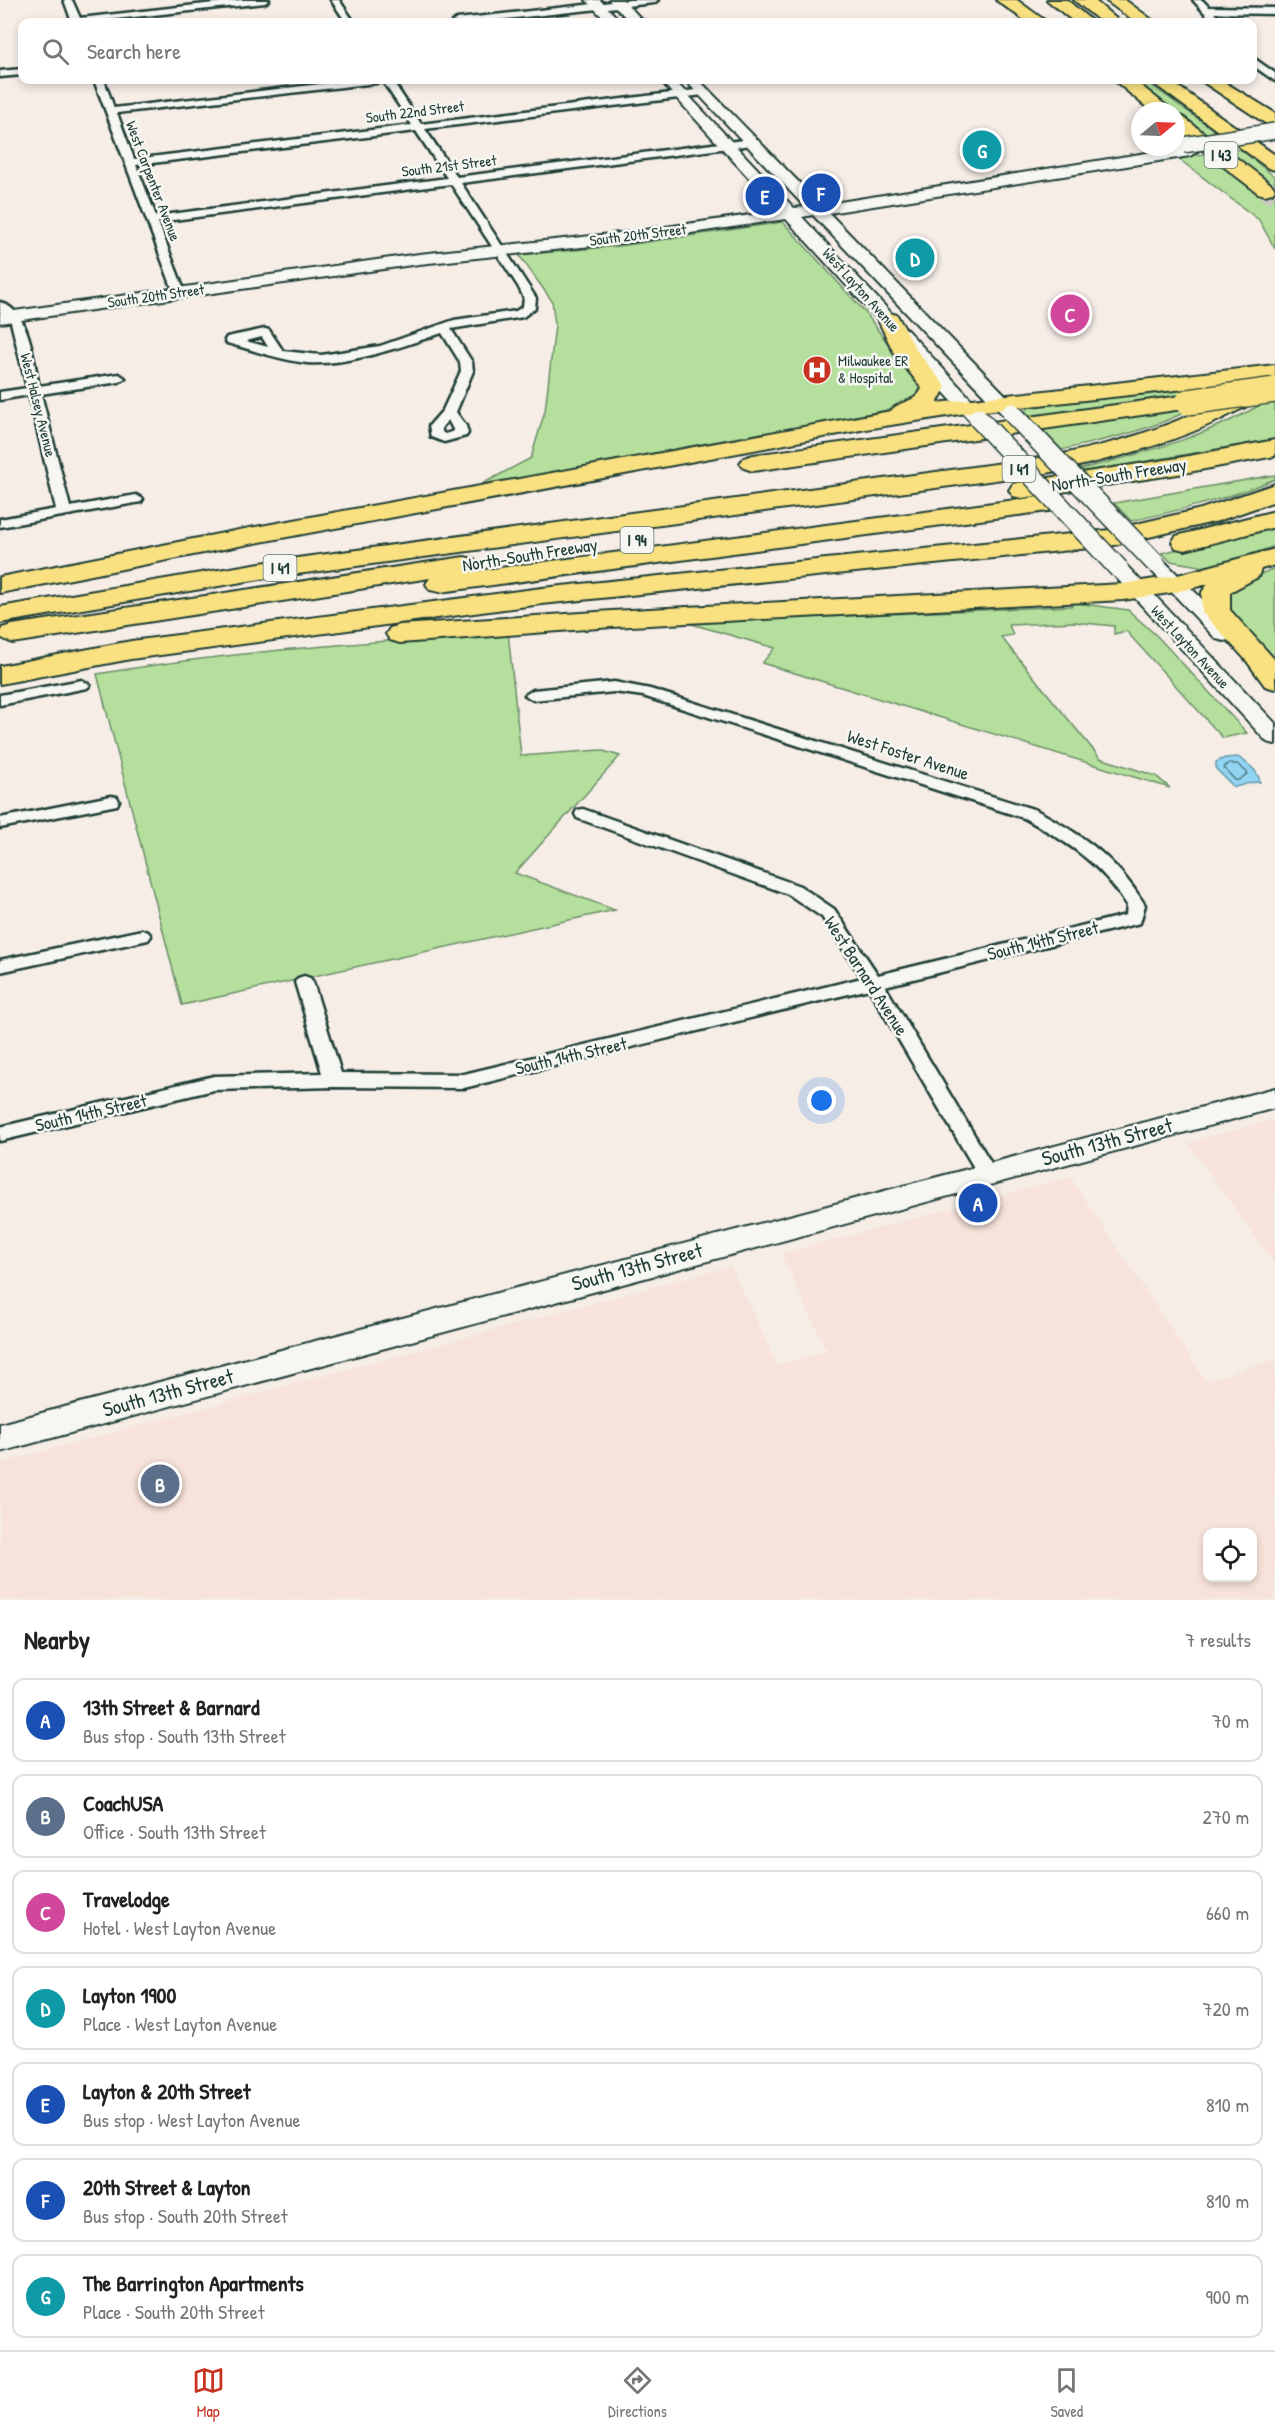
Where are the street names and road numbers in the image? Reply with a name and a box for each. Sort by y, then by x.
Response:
street label: South 22nd Street [365,95,466,128]
street label: West Carpenter Avenue [121,118,186,244]
road number: I 43 [1204,142,1238,168]
street label: South 21st Street [400,149,498,182]
street label: South 20th Street [588,218,688,251]
street label: West Layton Avenue [818,243,905,336]
street label: South 20th Street [106,278,206,313]
street label: West Halsey Avenue [15,351,62,459]
street label: North-South Freeway [1050,451,1189,498]
road number: I 41 [1002,456,1036,482]
road number: I 94 [620,527,654,553]
street label: North-South Freeway [461,531,600,578]
road number: I 41 [264,555,296,581]
street label: West Layton Avenue [1146,600,1235,693]
street label: West Foster Avenue [844,723,972,786]
street label: West Barnard Avenue [818,911,914,1040]
street label: South 14th Street [985,914,1102,966]
street label: South 14th Street [513,1030,630,1080]
street label: South 14th Street [33,1087,150,1137]
street label: South 13th Street [1038,1110,1176,1173]
street label: South 13th Street [568,1235,706,1298]
street label: South 13th Street [99,1361,237,1424]

